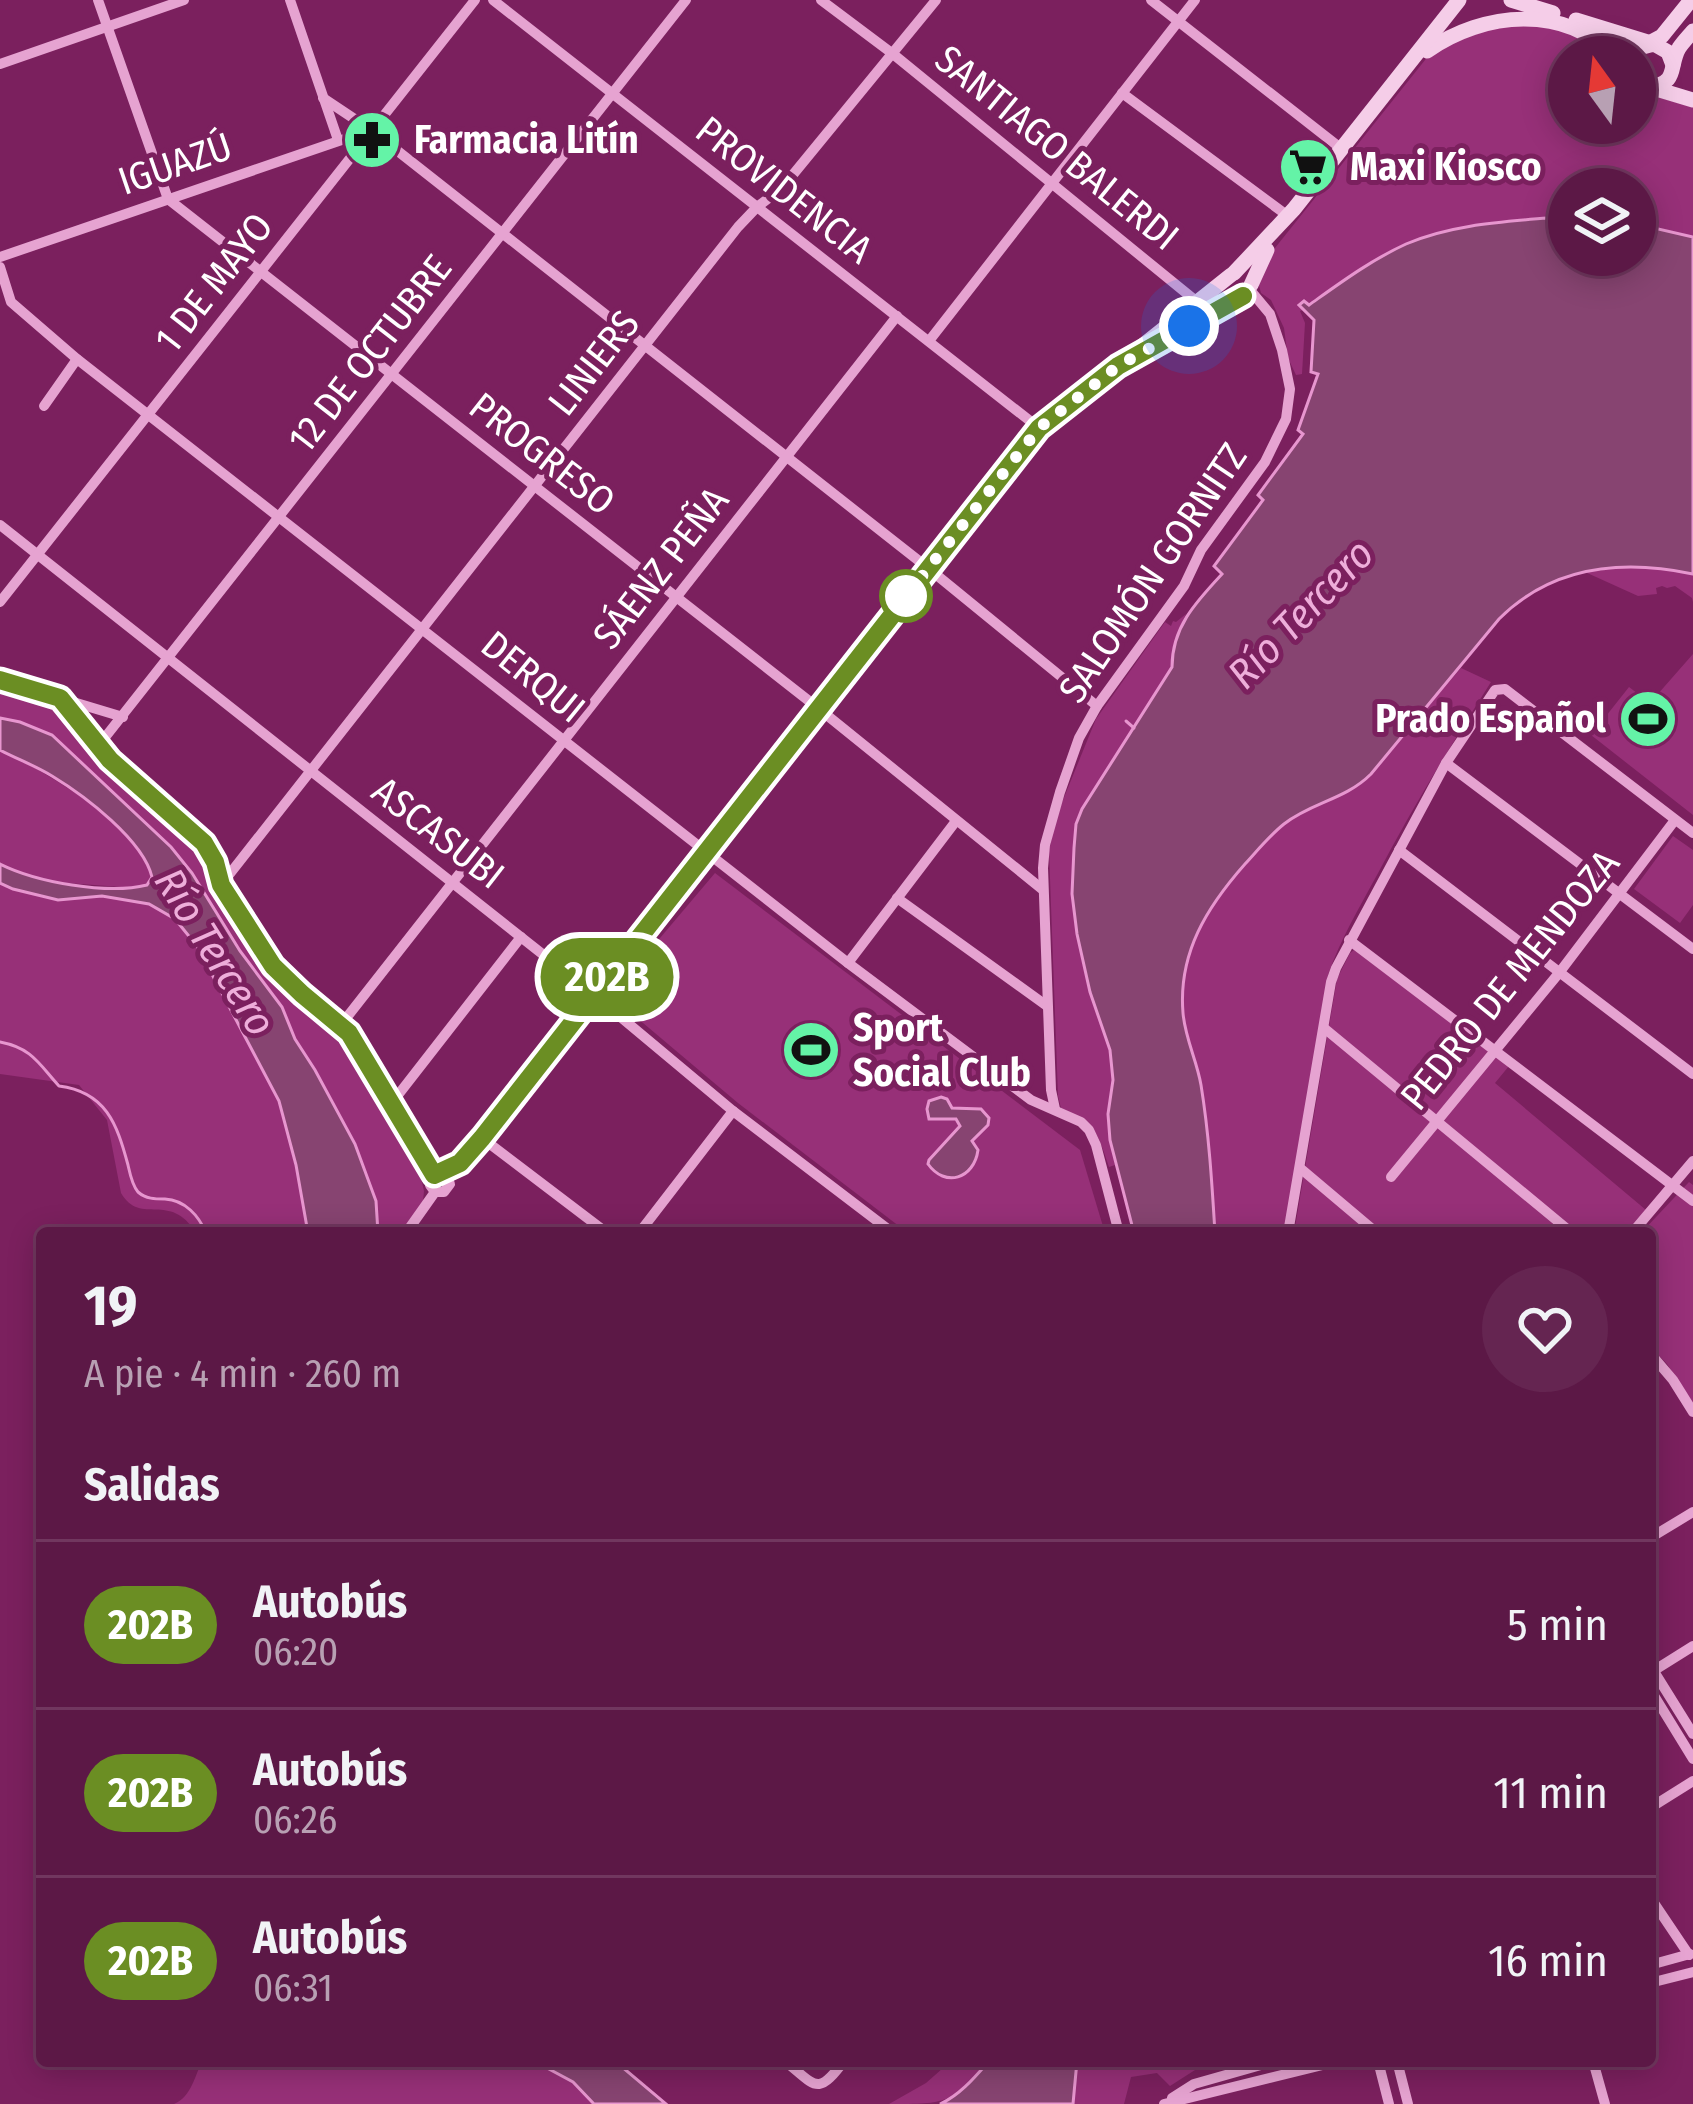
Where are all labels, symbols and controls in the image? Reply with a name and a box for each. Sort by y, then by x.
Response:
street label: SANTIAGO BALERDI [926,36,1188,260]
north arrow [1548,36,1656,144]
map controls [1548,36,1656,276]
street label: PROVIDENCIA [687,107,882,273]
pharmacy icon: Farmacia Litín [341,109,403,171]
place label: Farmacia Litín [414,117,639,163]
street label: IGUAZÚ [112,123,238,205]
supermarket icon: Maxi Kiosco [1277,136,1339,198]
place label: Maxi Kiosco [1350,144,1542,190]
button: layers [1548,168,1656,276]
street label: 1 DE MAYO [146,204,282,362]
street label: 12 DE OCTUBRE [279,246,461,462]
your location [1159,296,1219,356]
street label: LINIERS [539,302,649,424]
street label: PROGRESO [460,383,624,525]
street label: SALOMÓN GORNITZ [1050,435,1256,711]
street label: SÁENZ PEÑA [584,478,739,658]
water label: Río Tercero [1218,529,1384,699]
unlabelled marker [881,571,931,621]
street label: DERQUI [472,622,594,732]
sports icon: Prado Español [1617,688,1679,750]
place label: Prado Español [1375,696,1606,742]
street label: ASCASUBI [363,767,513,899]
street label: PEDRO DE MENDOZA [1391,840,1629,1119]
water label: Río Tercero [144,859,286,1045]
line badge: 202B [523,938,691,1016]
text: 202B [565,952,649,1002]
place label: Sport Social Club [853,1005,1031,1096]
sports icon: Sport Social Club [780,1019,842,1081]
button: heart [1482,1266,1608,1392]
text: 19 [84,1272,138,1340]
text: A pie · 4 min · 260 m [84,1351,401,1397]
text: Salidas [84,1458,220,1512]
text: Autobús [253,1575,407,1629]
text: 5 min [1507,1598,1608,1652]
text: 202B [108,1600,193,1650]
text: 06:20 [253,1629,338,1675]
text: Autobús [253,1743,407,1797]
text: 11 min [1493,1766,1608,1820]
text: 202B [108,1768,193,1818]
text: 06:26 [253,1797,337,1843]
text: Autobús [253,1911,407,1965]
text: 16 min [1488,1934,1608,1988]
text: 202B [108,1936,193,1986]
text: 06:31 [253,1965,333,2011]

